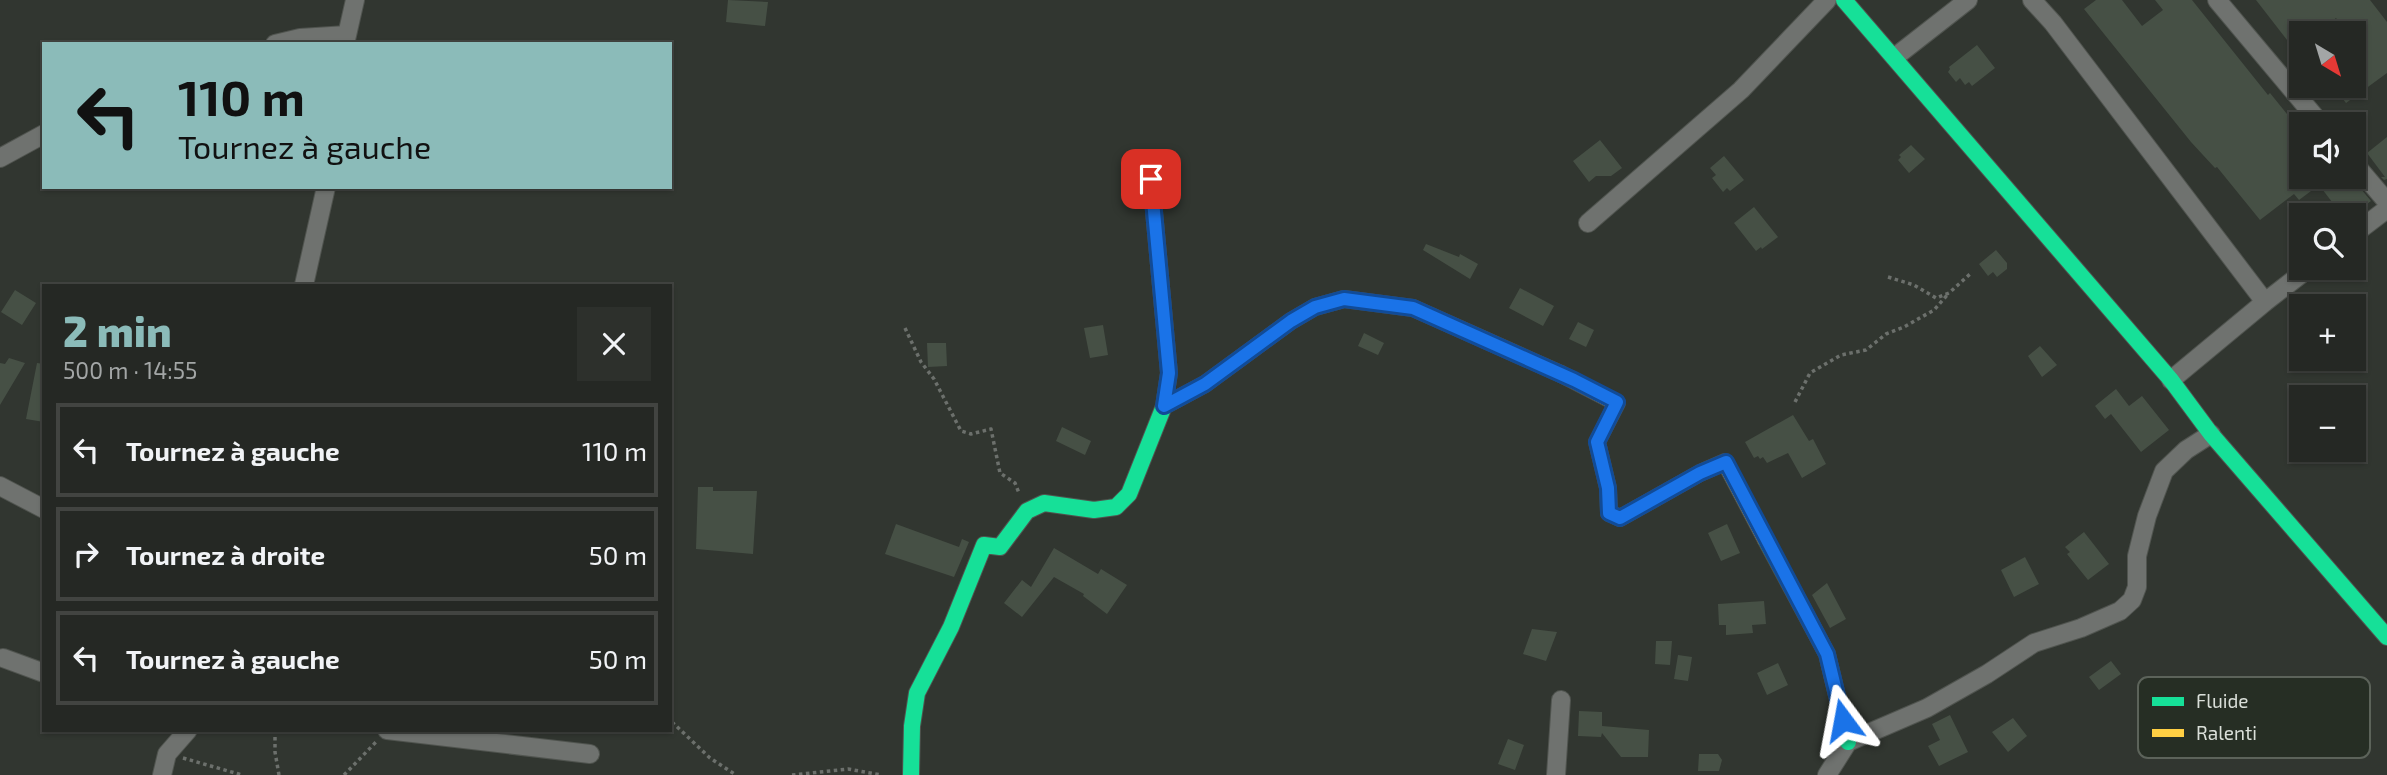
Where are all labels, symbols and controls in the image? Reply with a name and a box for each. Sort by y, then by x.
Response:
north arrow [2289,21,2366,98]
map controls [2289,21,2366,462]
text: 110 m [178,67,305,126]
icon: left [63,70,154,161]
button: sound [2289,112,2366,189]
text: Tournez à gauche [178,127,431,165]
pin [1121,149,1181,209]
icon: arrive [1132,160,1170,198]
button: search [2289,203,2366,280]
button: + [2289,294,2366,371]
text: 2 min [63,305,172,355]
button: close [577,307,651,381]
text: 500 m · 14:55 [63,356,197,384]
button: − [2289,385,2366,462]
icon: left [67,431,105,469]
text: Tournez à gauche [126,435,340,466]
text: 110 m [582,435,647,466]
icon: right [67,535,105,573]
text: Tournez à droite [126,539,325,570]
text: 50 m [589,539,647,570]
icon: left [67,639,105,677]
text: Tournez à gauche [126,643,340,674]
text: 50 m [589,643,647,674]
legend [2138,677,2370,758]
position arrow [1806,683,1880,757]
text: Fluide [2196,689,2249,712]
text: Ralenti [2196,721,2257,744]

